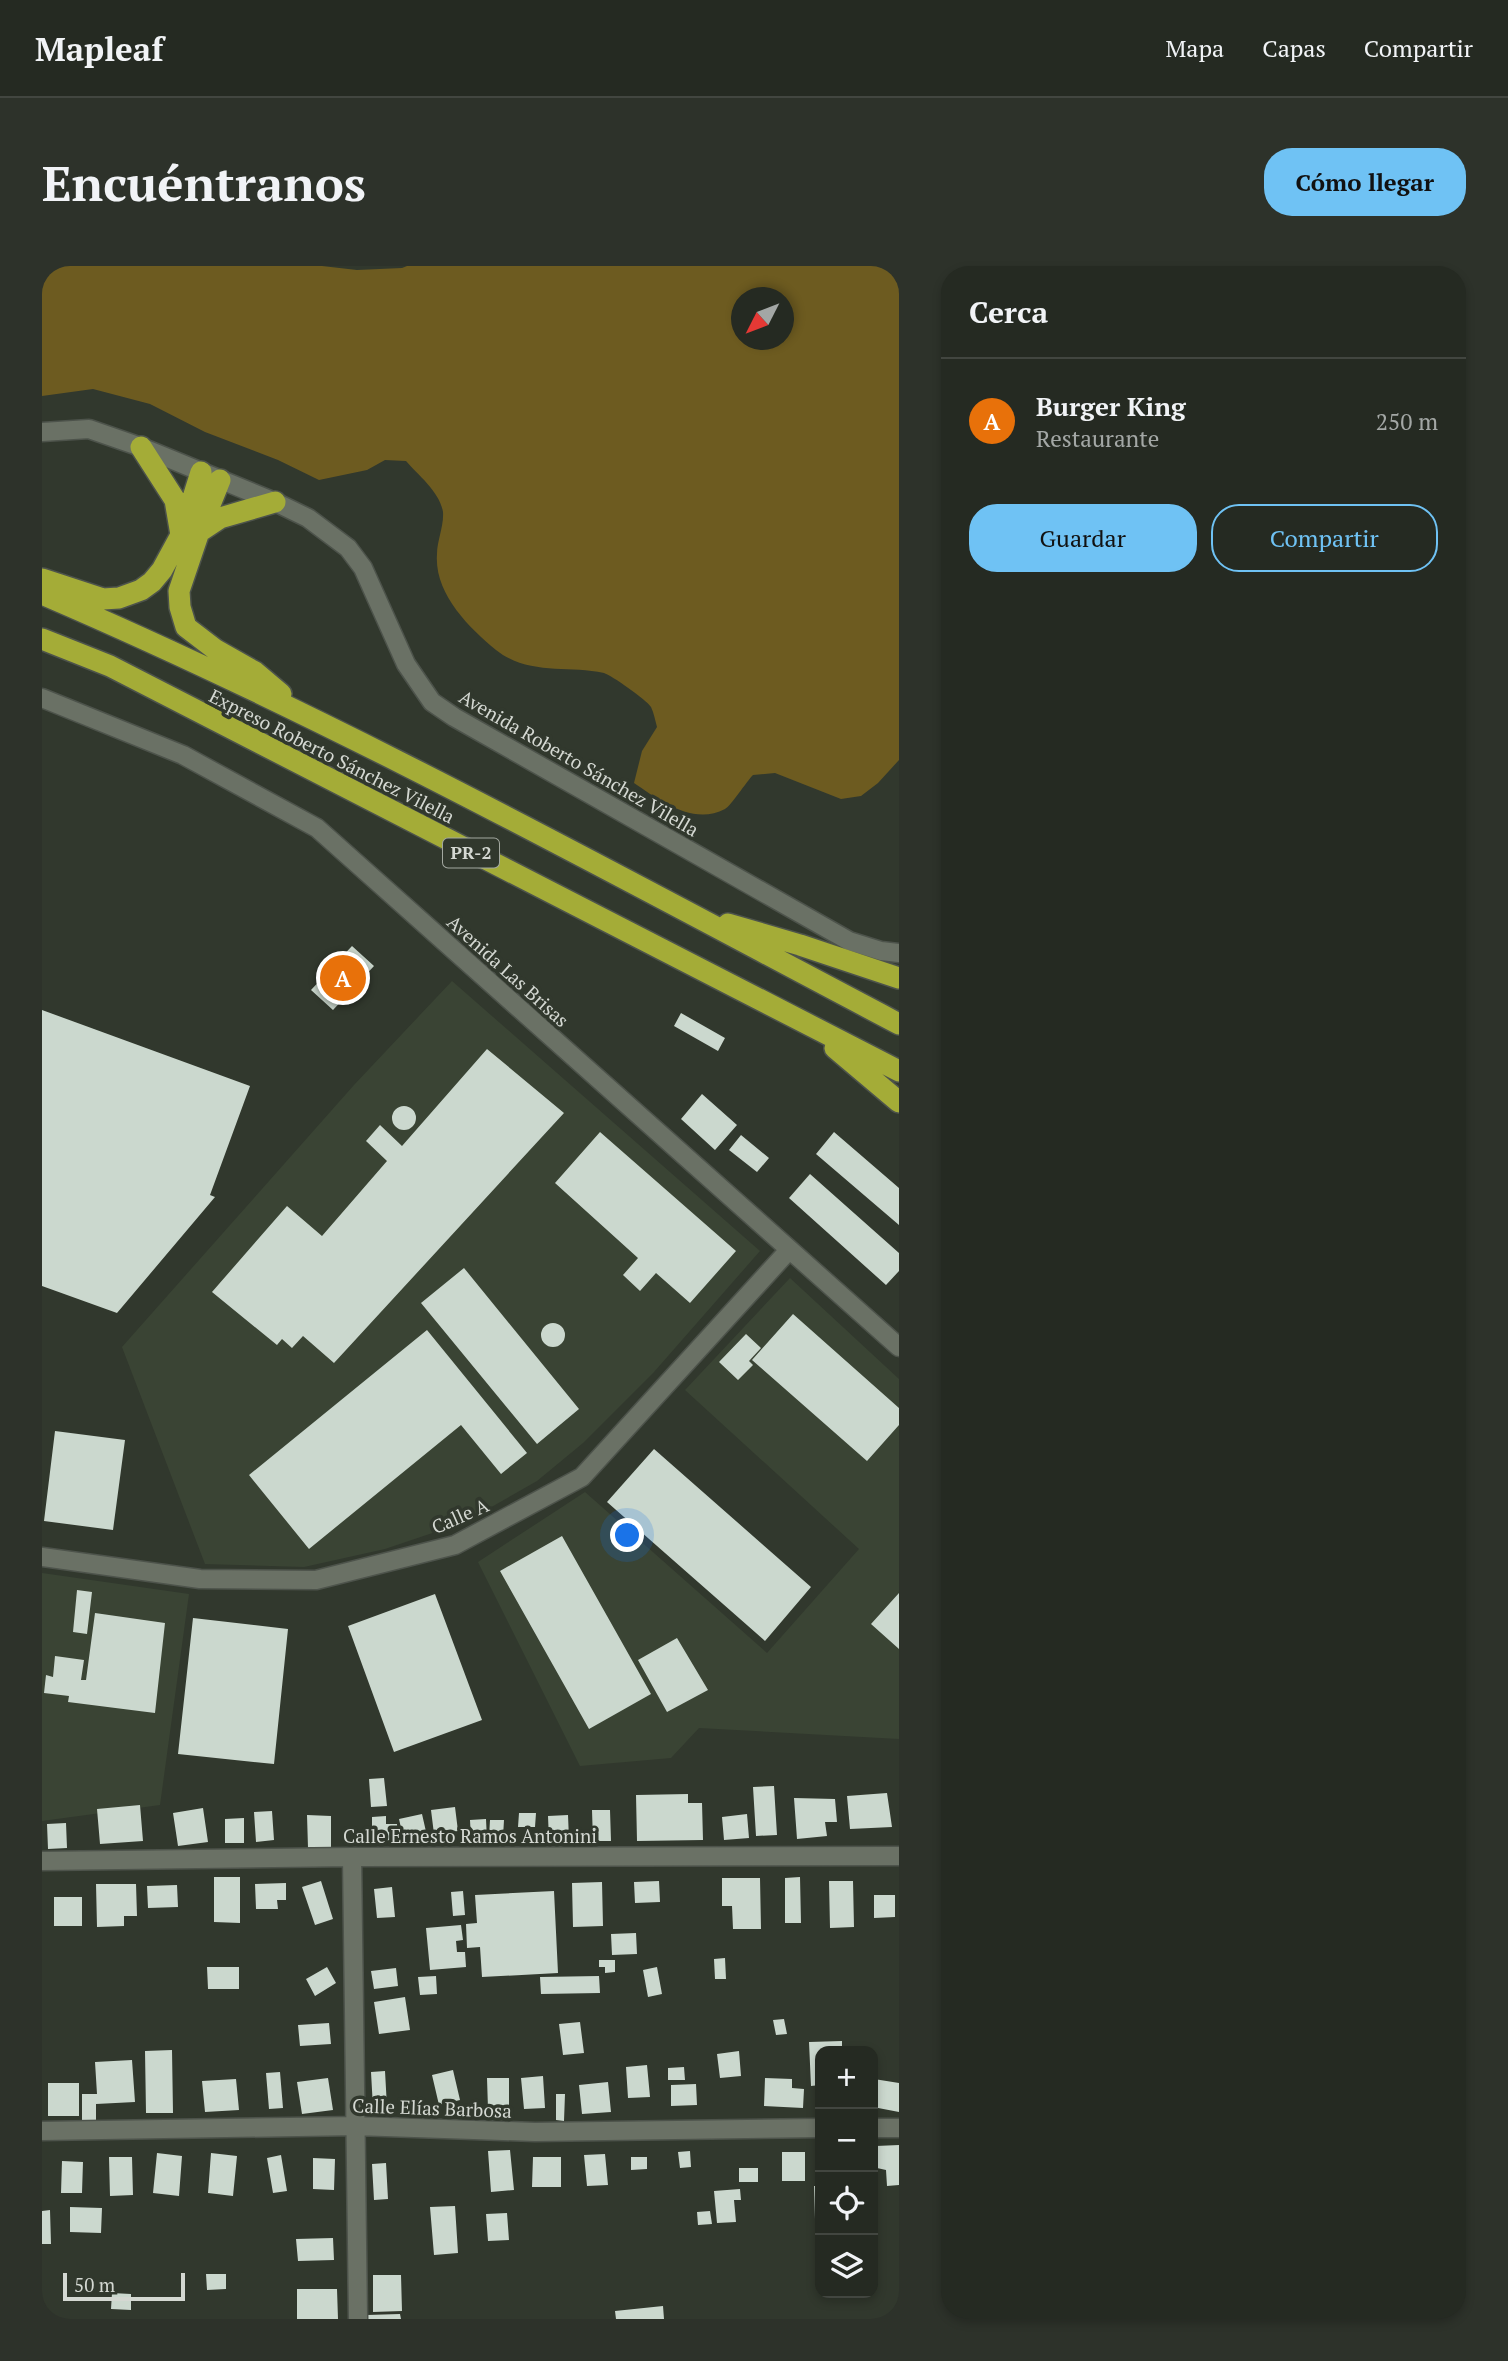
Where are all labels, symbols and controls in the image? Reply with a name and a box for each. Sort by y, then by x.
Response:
text: Mapleaf [35,27,164,70]
text: Mapa [1166,32,1224,64]
text: Capas [1262,32,1326,64]
text: Compartir [1364,32,1473,64]
button: Cómo llegar [1264,148,1466,216]
text: Encuéntranos [42,150,366,215]
north arrow [731,287,794,350]
text: Cerca [969,292,1048,332]
text: Burger King [1036,389,1186,423]
text: A [984,406,1000,437]
text: 250 m [1376,406,1438,437]
text: Restaurante [1036,423,1159,454]
button: Guardar [969,504,1197,572]
button: Compartir [1211,504,1438,572]
street label: Expreso Roberto Sánchez Vilella [205,683,460,829]
street label: Avenida Roberto Sánchez Vilella [455,684,704,842]
road number: PR-2 [443,838,499,868]
street label: Avenida Las Brisas [442,909,575,1032]
pin: A [320,952,366,1004]
street label: Calle A [427,1492,492,1539]
your location [610,1518,644,1552]
street label: Calle Ernesto Ramos Antonini [343,1823,597,1848]
map controls [815,2046,878,2298]
button: + [815,2046,878,2109]
street label: Calle Elías Barbosa [352,2092,513,2123]
button: − [815,2109,878,2172]
button: locate [815,2172,878,2235]
button: layers [815,2235,878,2298]
scale bar [63,2270,186,2302]
text: 50 m [74,2272,115,2297]

